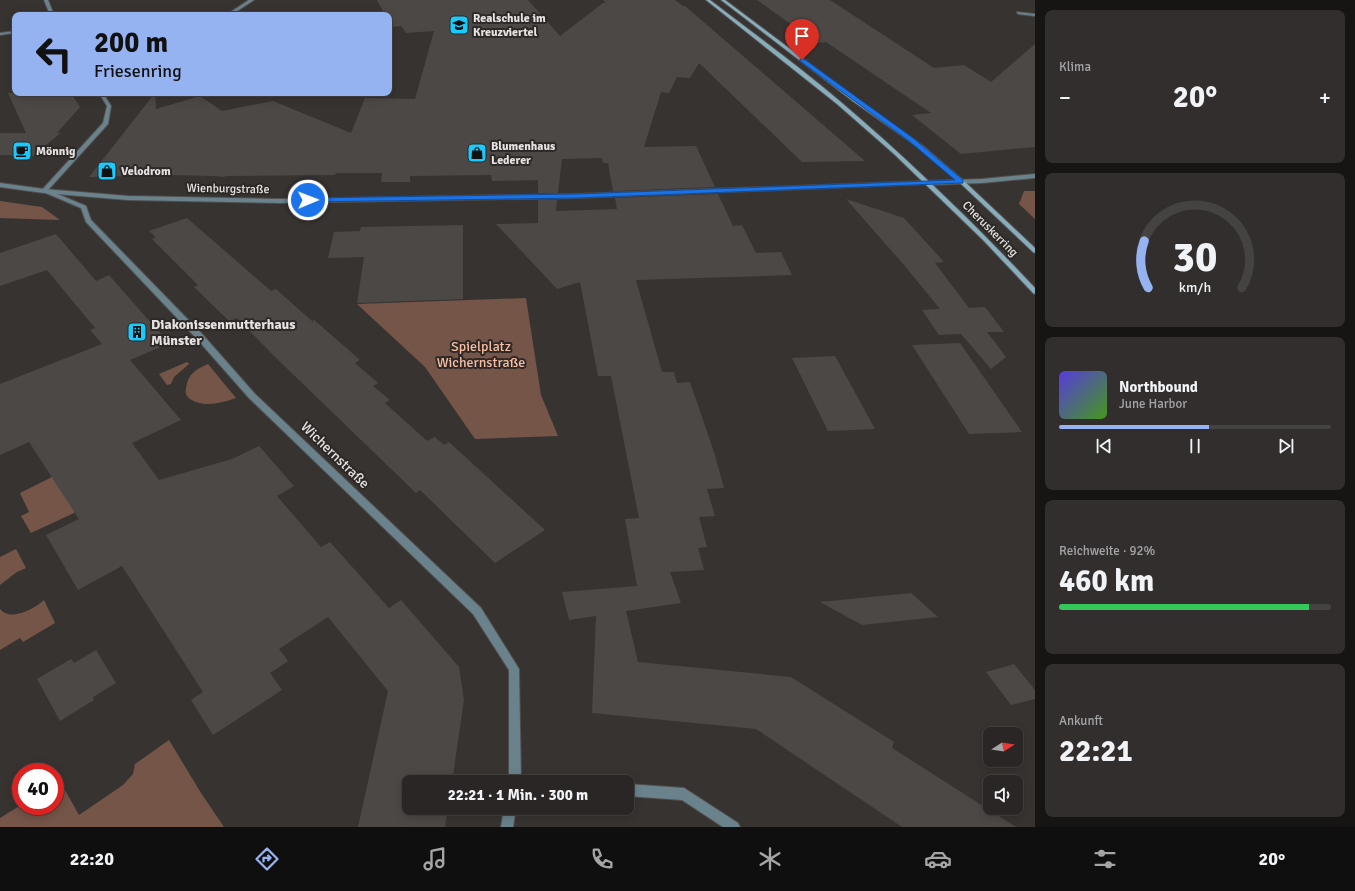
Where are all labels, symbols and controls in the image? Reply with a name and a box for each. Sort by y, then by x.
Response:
place label: Realschule im Kreuzviertel [473,11,546,40]
school or university icon: Realschule im Kreuzviertel [448,14,470,36]
pin [785,19,819,60]
icon: arrive [791,25,813,47]
text: 200 m [94,26,168,60]
icon: left [28,28,80,80]
text: Klima [1059,59,1091,75]
text: Friesenring [94,60,182,82]
text: 20° [1173,79,1217,116]
text: − [1059,84,1071,111]
text: + [1319,84,1331,111]
place label: Blumenhaus Lederer [491,139,556,168]
cafe icon: Mönnig [11,140,33,162]
shop icon: Blumenhaus Lederer [466,142,488,164]
place label: Mönnig [36,144,76,159]
shop icon: Velodrom [96,160,118,182]
place label: Velodrom [121,164,171,179]
position arrow [287,179,329,221]
street label: Wienburgstraße [186,181,270,197]
street label: Cheruskerring [959,198,1021,260]
text: 30 [1173,232,1217,283]
text: km/h [1179,279,1211,296]
place label: Diakonissenmutterhaus Münster [151,316,296,349]
building icon: Diakonissenmutterhaus Münster [126,321,148,343]
park label: Spielplatz Wichernstraße [437,338,525,371]
text: Northbound [1119,378,1198,396]
text: June Harbor [1119,396,1187,412]
street label: Wichernstraße [297,418,373,492]
icon: previous [1093,435,1115,457]
icon: pause [1184,435,1206,457]
icon: next [1275,435,1297,457]
text: Reichweite · 92% [1059,543,1155,559]
text: 460 km [1059,563,1154,600]
text: Ankunft [1059,713,1103,729]
north arrow [983,727,1023,767]
map controls [983,727,1023,815]
text: 22:21 [1059,733,1133,770]
speed limit sign: 40 [12,763,64,815]
button: sound [983,775,1023,815]
text: 22:21 · 1 Min. · 300 m [448,786,588,804]
icon: directions [253,845,281,873]
icon: music [421,845,449,873]
icon: phone [588,845,616,873]
icon: climate [756,845,784,873]
icon: car [924,845,952,873]
icon: filters [1091,845,1119,873]
text: 22:20 [70,848,114,870]
text: 20° [1259,848,1285,870]

